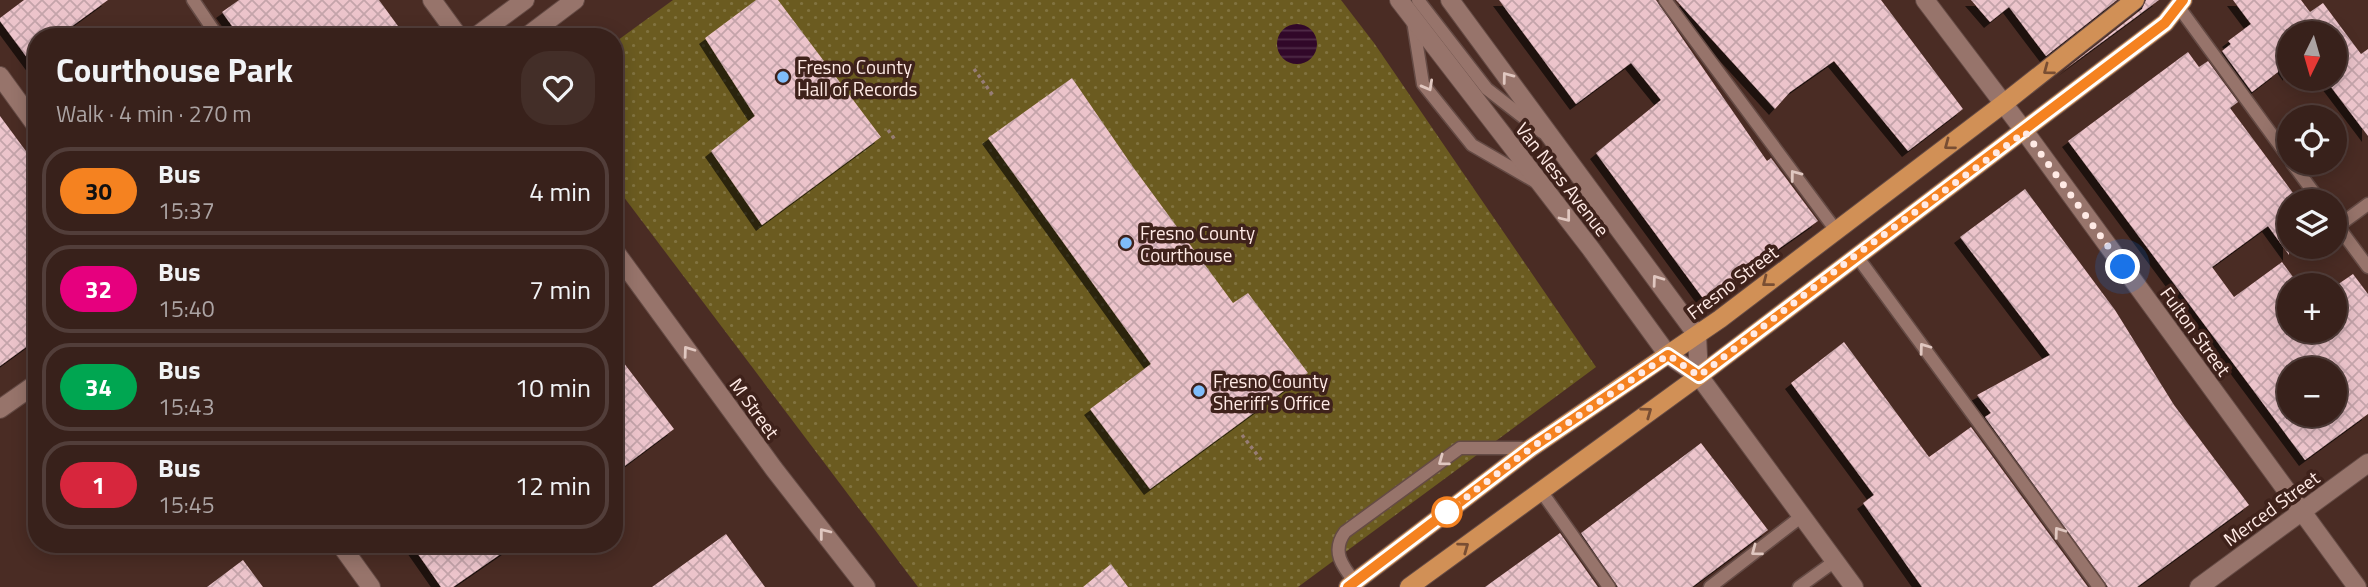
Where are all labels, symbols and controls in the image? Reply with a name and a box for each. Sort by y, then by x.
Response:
north arrow [2277,21,2347,91]
map controls [2277,21,2347,427]
text: Courthouse Park [56,45,293,95]
button: heart [521,51,595,125]
place label: Fresno County Hall of Records [797,52,918,103]
one-way arrow [2043,62,2055,75]
marker: Fresno County Hall of Records [775,69,791,85]
one-way arrow [1503,72,1515,85]
one-way arrow [1419,79,1433,92]
text: Walk · 4 min · 270 m [56,96,252,131]
button: locate [2277,105,2347,175]
street label: Van Ness Avenue [1509,116,1617,242]
one-way arrow [1944,137,1956,149]
text: Bus [158,154,200,193]
one-way arrow [1790,170,1803,182]
text: 4 min [529,172,591,211]
text: 30 [85,173,112,209]
button: layers [2277,189,2347,259]
text: 15:37 [158,193,215,228]
one-way arrow [1558,210,1571,222]
place label: Fresno County Courthouse [1140,218,1255,269]
marker: Fresno County Courthouse [1118,235,1134,251]
street label: Fresno Street [1680,238,1784,326]
your location [2105,249,2140,284]
text: Bus [158,252,200,291]
text: 7 min [529,270,591,309]
text: 32 [85,271,112,307]
button: + [2277,273,2347,343]
one-way arrow [1762,274,1775,287]
one-way arrow [1652,275,1665,288]
street label: Fulton Street [2154,280,2239,382]
text: 15:40 [158,291,215,326]
one-way arrow [1920,344,1933,356]
one-way arrow [684,346,696,359]
text: Bus [158,350,200,389]
button: − [2277,357,2347,427]
place label: Fresno County Sheriff's Office [1213,366,1330,417]
text: 10 min [515,368,591,407]
text: 34 [85,369,112,405]
street label: M Street [723,372,787,445]
marker: Fresno County Sheriff's Office [1191,383,1207,399]
text: 15:43 [158,389,215,424]
one-way arrow [1640,407,1652,420]
text: Bus [158,448,200,487]
one-way arrow [1438,453,1450,465]
street label: Merced Street [2217,463,2325,553]
text: 12 min [515,466,591,505]
text: 1 [92,467,105,503]
text: 15:45 [158,487,215,522]
unlabelled marker [1432,497,1462,527]
one-way arrow [2055,527,2067,540]
one-way arrow [820,529,833,541]
one-way arrow [1456,542,1469,555]
one-way arrow [1751,543,1764,556]

